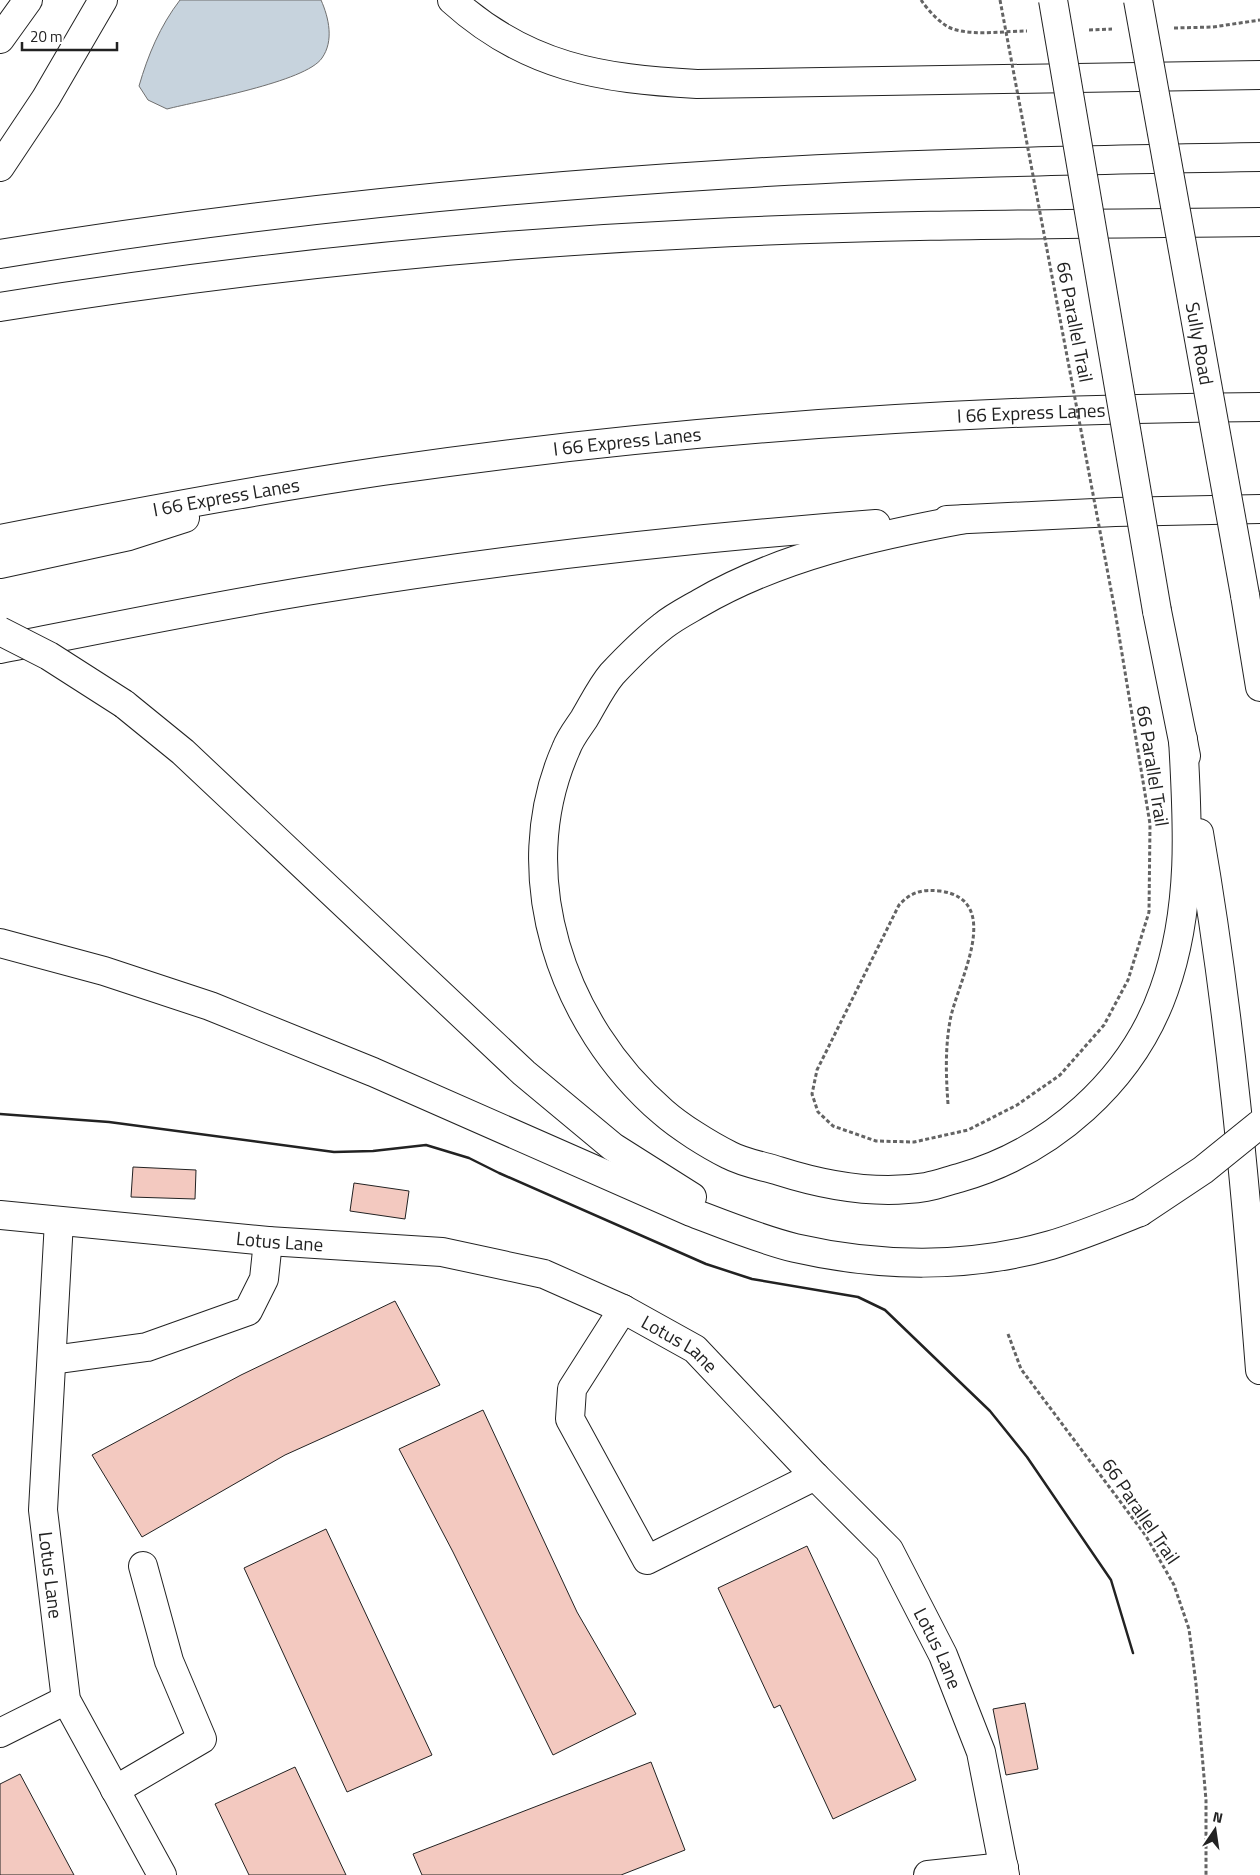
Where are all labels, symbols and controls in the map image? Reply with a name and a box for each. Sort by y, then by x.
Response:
scale bar [22,20,118,52]
text: 20 m [30,25,63,48]
street label: 66 Parallel Trail [1050,259,1101,385]
street label: Sully Road [1179,300,1222,387]
street label: I 66 Express Lanes [956,395,1106,430]
street label: I 66 Express Lanes [552,419,703,463]
street label: I 66 Express Lanes [150,469,302,523]
street label: 66 Parallel Trail [1130,703,1177,829]
street label: Lotus Lane [235,1223,324,1258]
street label: Lotus Lane [636,1307,725,1379]
street label: 66 Parallel Trail [1095,1452,1188,1569]
street label: Lotus Lane [32,1530,71,1620]
street label: Lotus Lane [907,1602,970,1693]
north arrow [1190,1805,1240,1855]
text: N [1211,1806,1225,1828]

